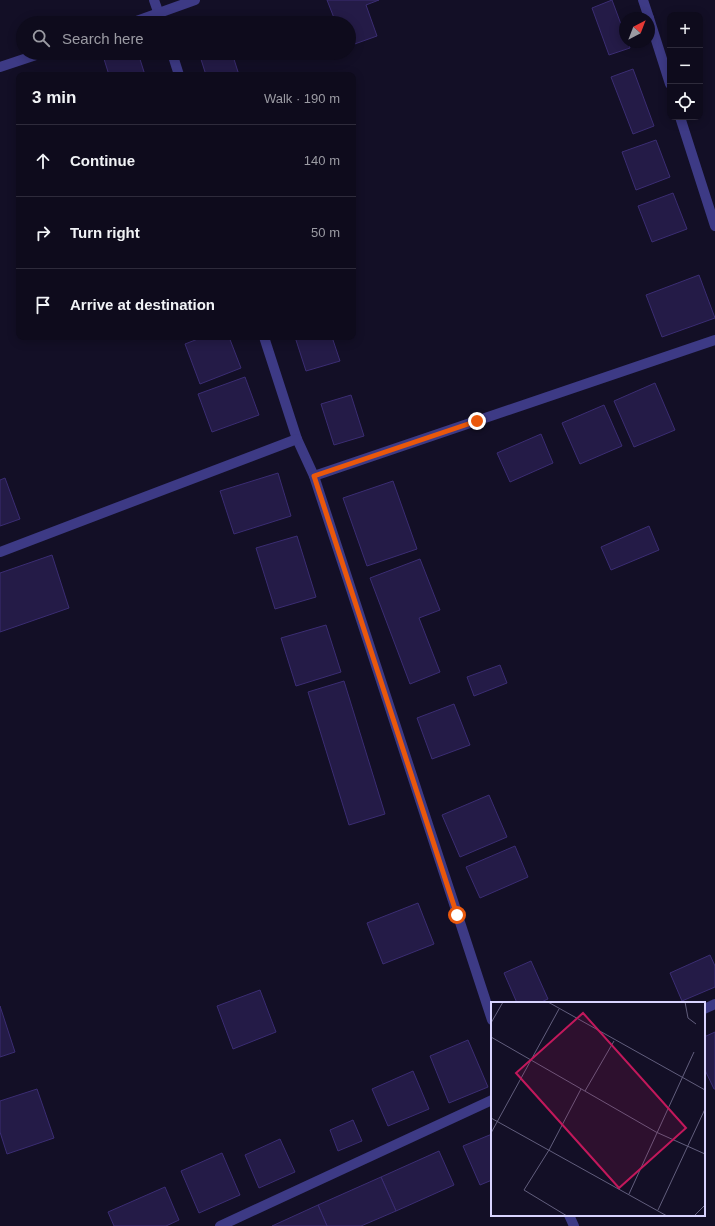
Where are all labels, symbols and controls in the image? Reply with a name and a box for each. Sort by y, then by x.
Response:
north arrow [619,12,655,48]
map controls [667,12,703,120]
button: + [667,12,703,48]
search box [16,16,356,60]
icon: search [30,27,52,49]
text: Search here [62,30,144,47]
button: − [667,48,703,84]
button: locate [667,84,703,120]
text: 3 min [32,88,76,107]
text: Walk · 190 m [264,91,340,106]
icon: ahead [32,150,54,172]
text: Continue [70,152,135,169]
text: 140 m [304,153,340,168]
icon: right [32,222,54,244]
text: Turn right [70,224,140,241]
text: 50 m [311,225,340,240]
icon: arrive [32,294,54,316]
text: Arrive at destination [70,296,215,313]
route end [468,412,486,430]
route start [448,906,466,924]
inset map [491,1002,705,1216]

